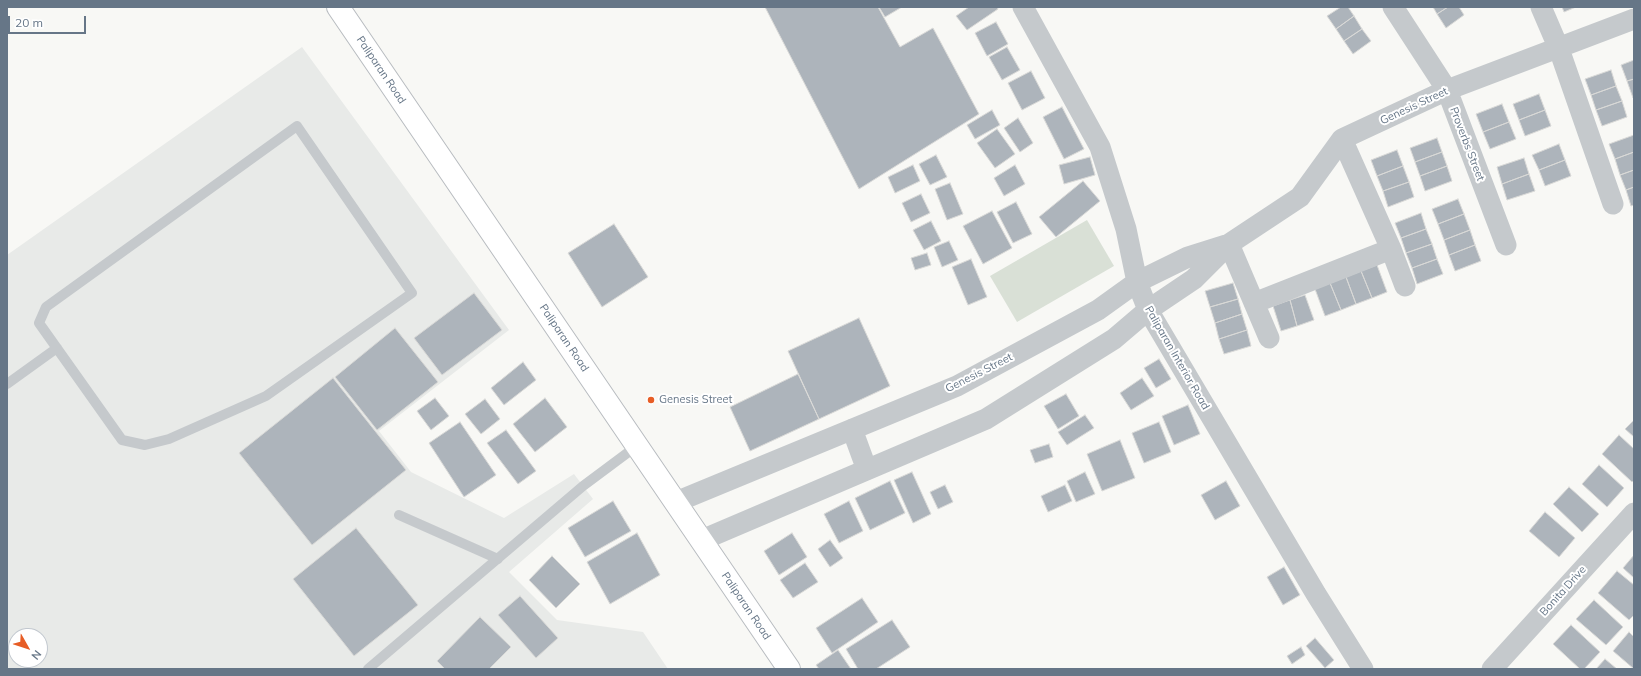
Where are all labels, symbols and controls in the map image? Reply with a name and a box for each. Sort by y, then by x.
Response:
scale bar [10,8,88,34]
text: 20 m [15,15,43,30]
street label: Paliparan Road [354,34,408,106]
street label: Genesis Street [1378,85,1450,127]
street label: Proverbs Street [1447,105,1487,183]
street label: Paliparan Road [537,302,591,374]
street label: Paliparan Interior Road [1142,304,1212,412]
street label: Genesis Street [943,350,1015,396]
place label: Genesis Street [659,393,732,407]
marker: Genesis Street [646,395,656,405]
street label: Bonita Drive [1537,563,1589,619]
street label: Paliparan Road [719,570,773,642]
north arrow [8,628,48,668]
text: N [28,647,45,663]

